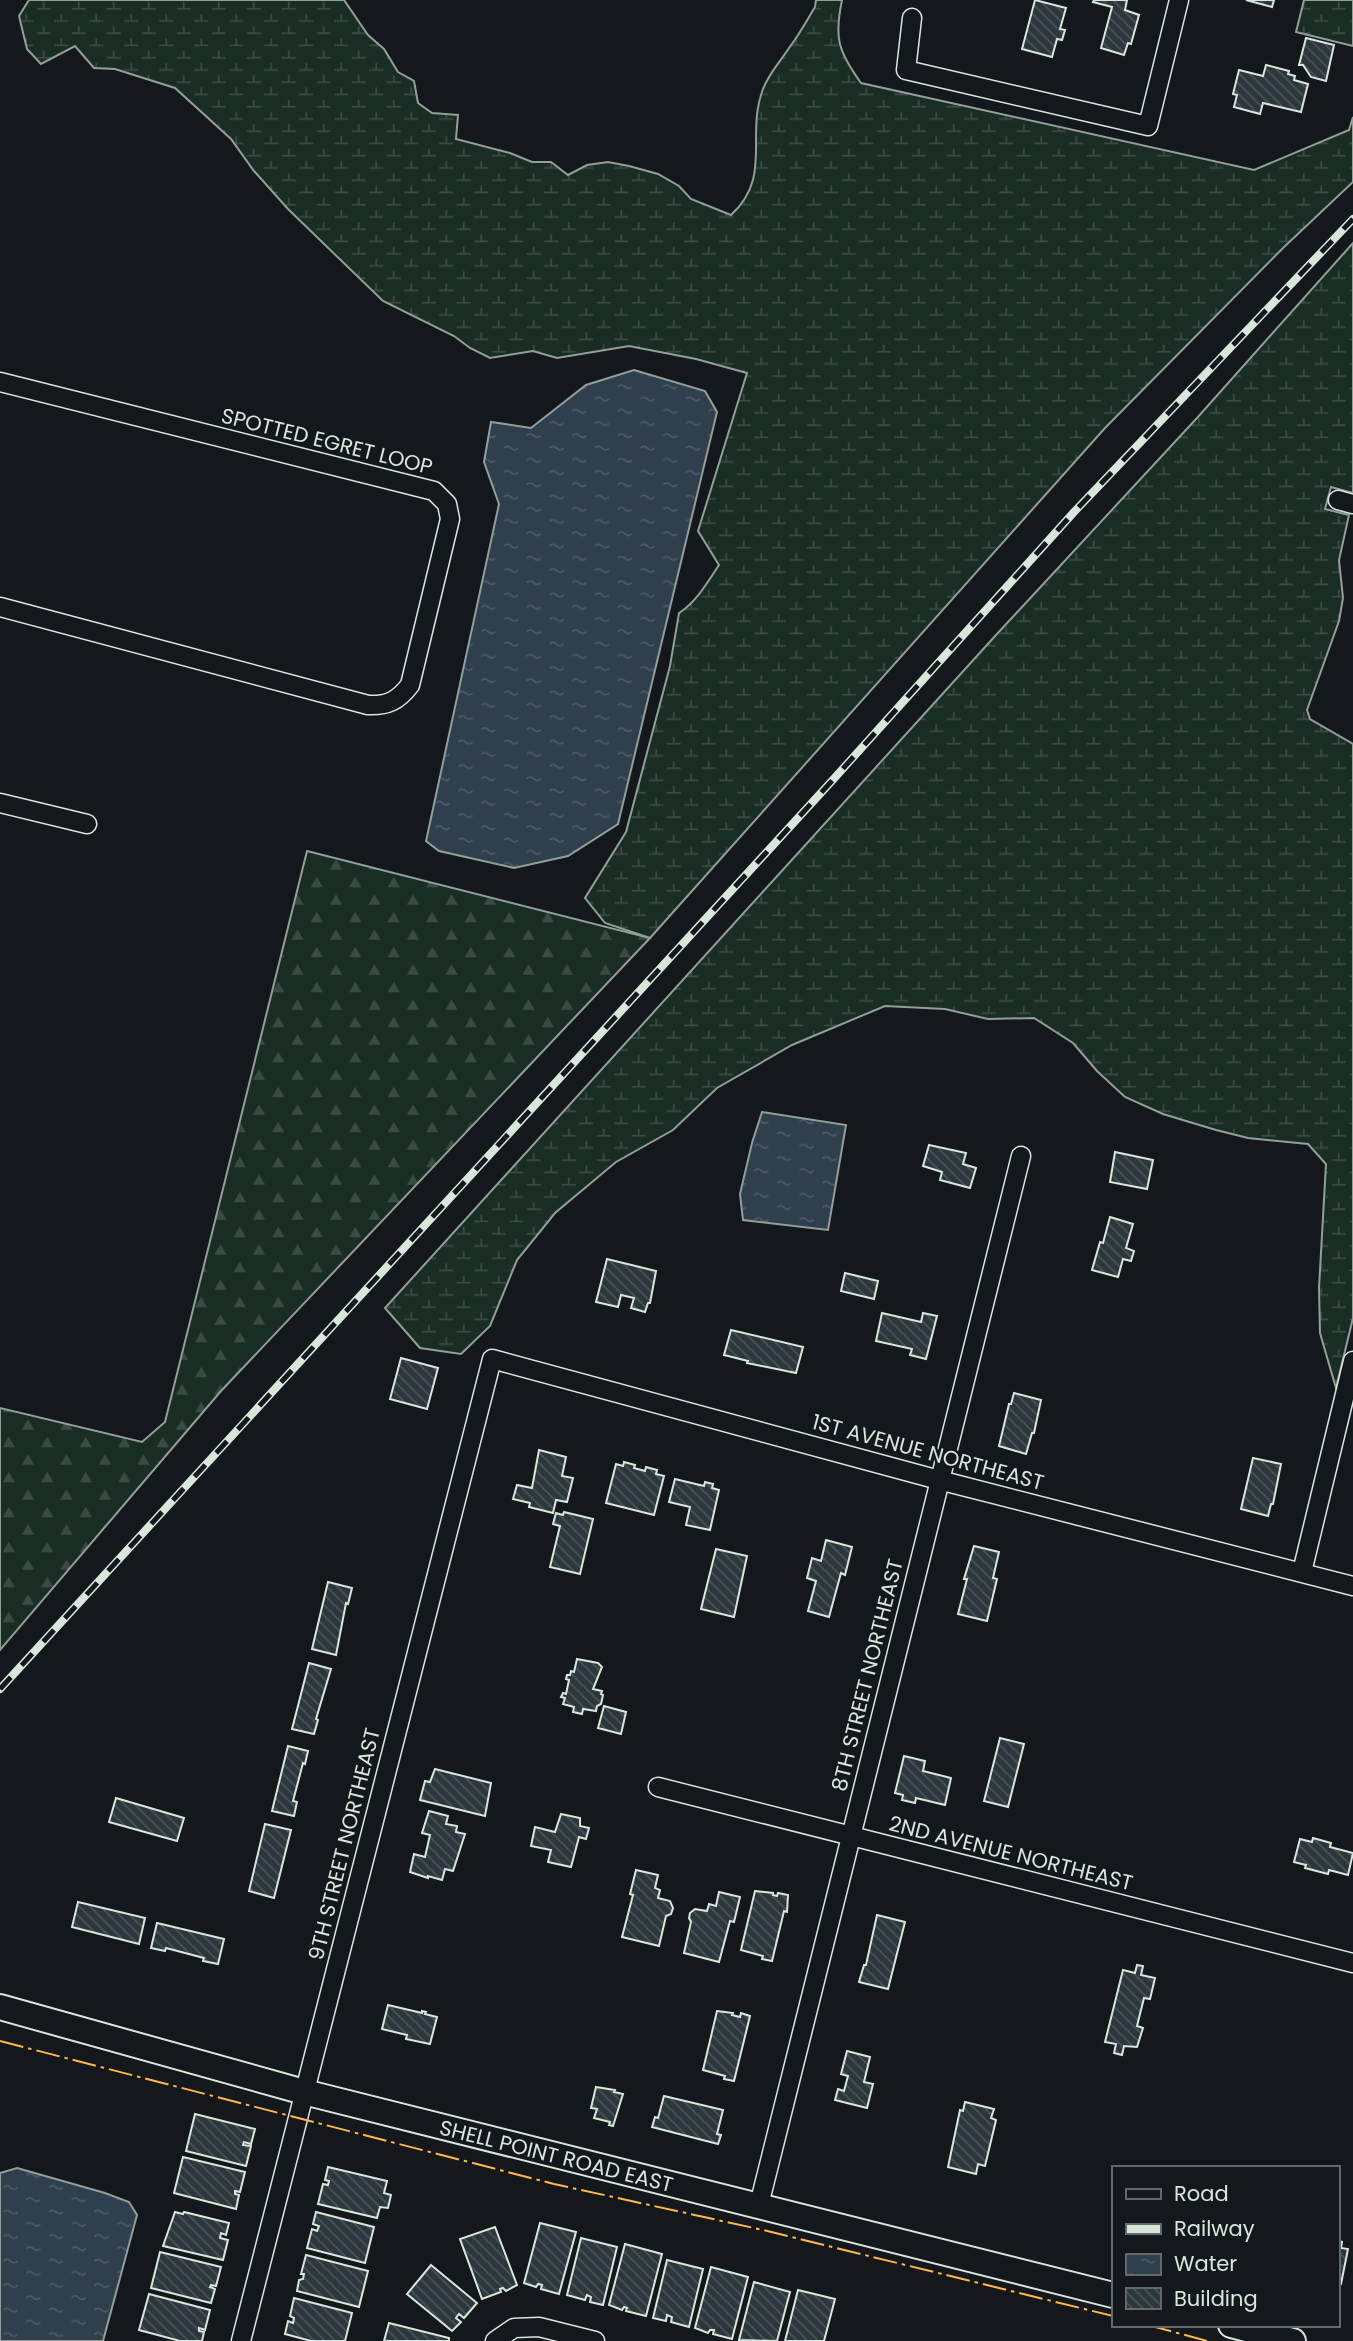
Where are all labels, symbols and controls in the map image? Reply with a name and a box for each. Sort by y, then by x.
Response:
street label: SPOTTED EGRET LOOP [218,401,436,481]
street label: 1ST AVENUE NORTHEAST [809,1407,1047,1497]
street label: 8TH STREET NORTHEAST [824,1556,910,1794]
street label: 9TH STREET NORTHEAST [301,1725,387,1963]
street label: 2ND AVENUE NORTHEAST [886,1809,1136,1897]
street label: SHELL POINT ROAD EAST [437,2112,676,2199]
legend [1112,2166,1339,2327]
text: Road [1174,2179,1229,2208]
text: Railway [1174,2214,1255,2243]
text: Water [1174,2249,1237,2278]
text: Building [1174,2284,1258,2313]

